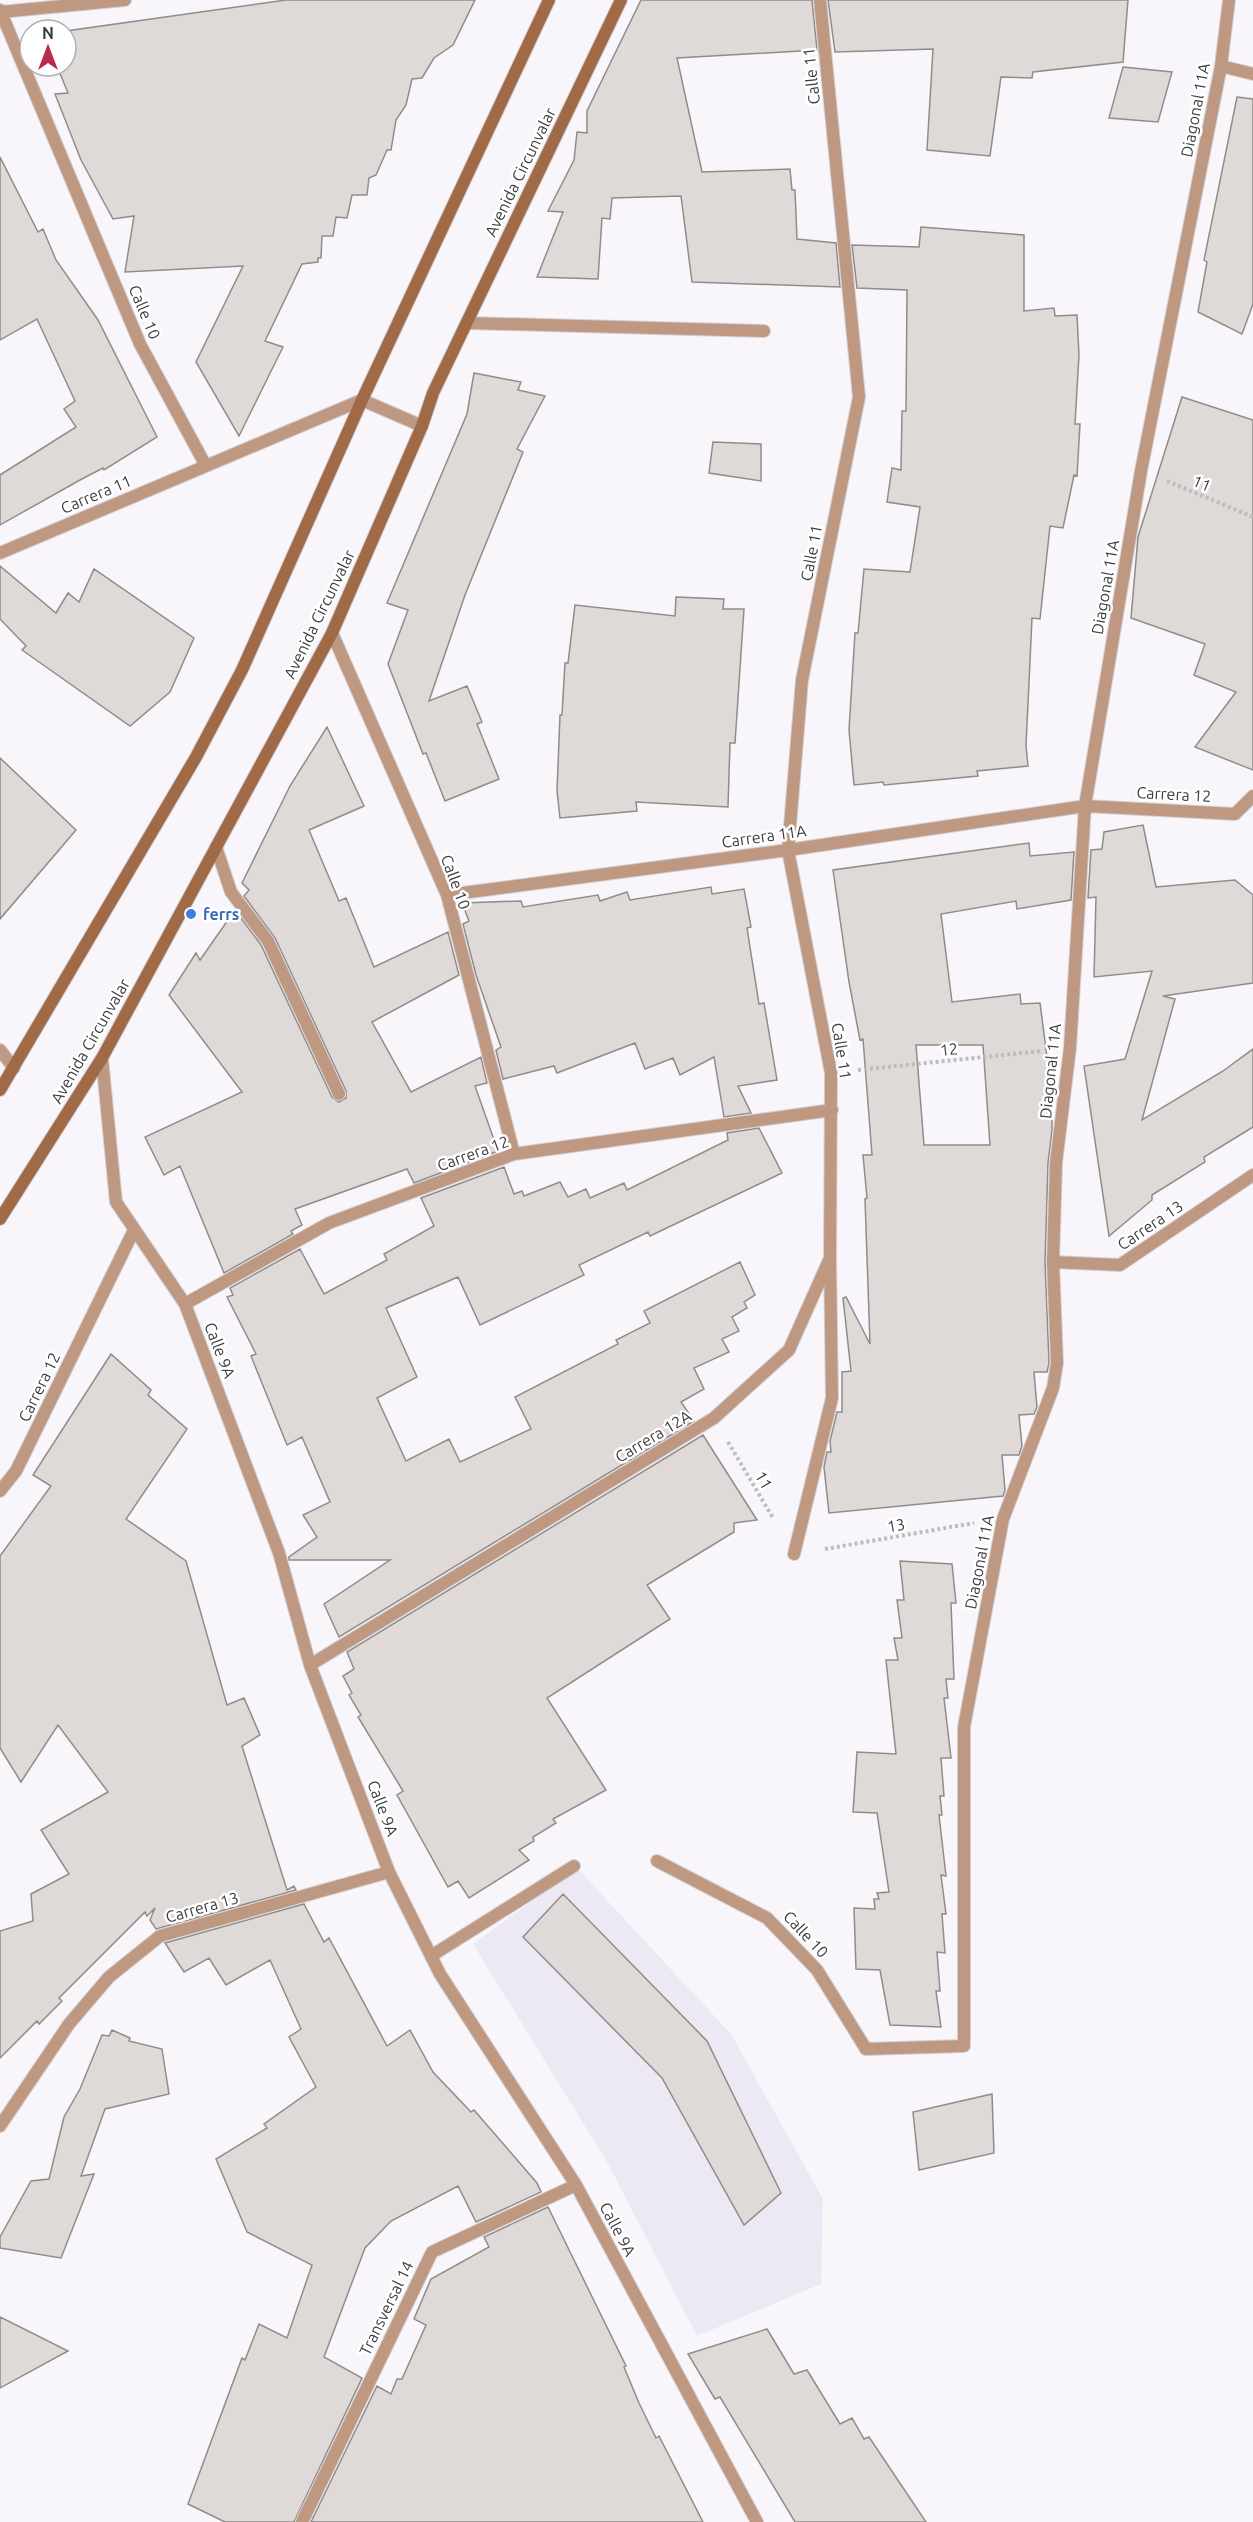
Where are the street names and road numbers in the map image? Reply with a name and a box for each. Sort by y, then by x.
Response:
street label: Calle 11 [799,47,823,105]
street label: Diagonal 11A [1177,61,1213,159]
street label: Avenida Circunvalar [481,105,559,239]
street label: Calle 10 [126,282,164,342]
street label: Carrera 11 [58,471,134,517]
street label: 11 [1190,471,1214,495]
street label: Calle 11 [797,523,825,583]
street label: Diagonal 11A [1088,538,1122,636]
street label: Avenida Circunvalar [280,547,358,681]
street label: Carrera 12 [1136,783,1212,805]
street label: Carrera 11A [720,821,808,851]
street label: Calle 10 [438,852,474,912]
street label: Avenida Circunvalar [47,975,133,1107]
street label: Calle 11 [829,1021,855,1081]
street label: Diagonal 11A [1036,1022,1064,1119]
street label: 12 [939,1039,959,1059]
street label: Carrera 12 [435,1132,511,1174]
street label: Carrera 13 [1114,1197,1186,1253]
street label: Calle 9A [201,1320,239,1381]
street label: Carrera 12 [14,1349,64,1425]
street label: Carrera 12A [612,1406,695,1466]
street label: 11 [752,1468,776,1492]
street label: Diagonal 11A [961,1513,997,1611]
street label: 13 [886,1515,906,1535]
street label: Calle 9A [364,1778,402,1839]
street label: Carrera 13 [163,1888,241,1926]
street label: Calle 10 [780,1907,832,1961]
street label: Calle 9A [596,2199,640,2260]
street label: Transversal 14 [355,2258,417,2358]

